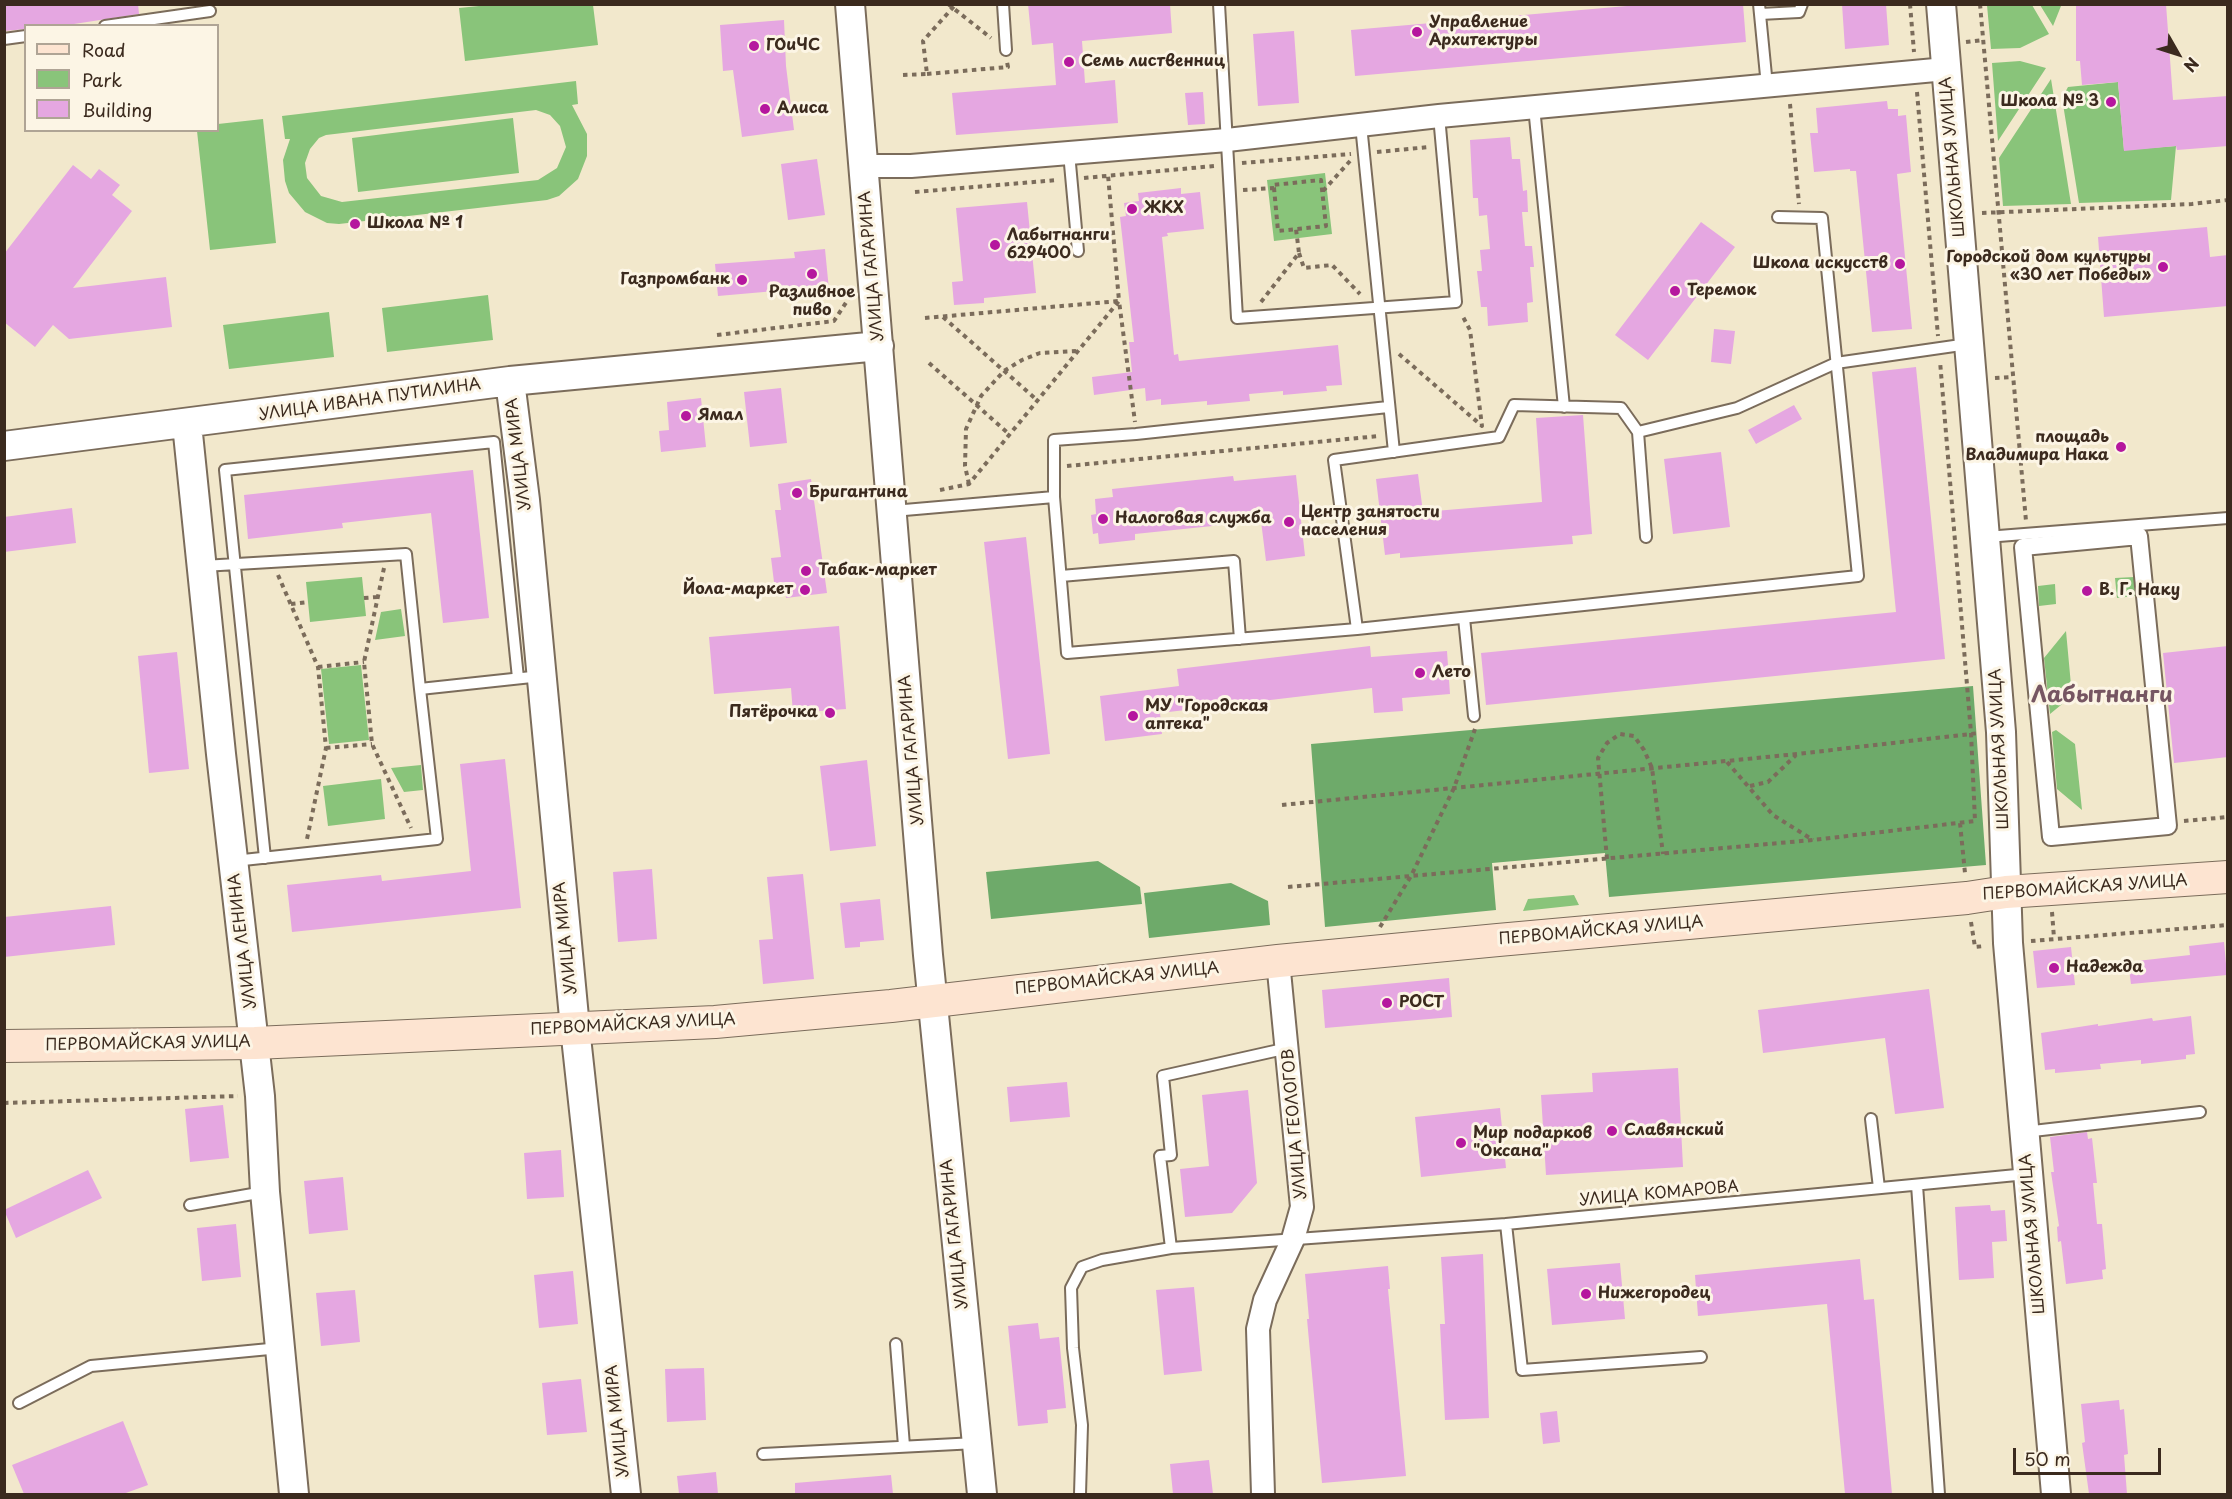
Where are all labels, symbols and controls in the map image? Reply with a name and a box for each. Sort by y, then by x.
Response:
place label: Управление Архитектуры [1429,13,1538,51]
legend [24,24,219,132]
north arrow [2148,24,2208,84]
marker: Управление Архитектуры [1410,25,1424,39]
text: Road [82,36,126,63]
place label: ГОиЧС [766,36,820,56]
marker: ГОиЧС [747,39,761,53]
place label: Семь лиственниц [1081,52,1225,72]
text: N [2179,53,2205,78]
marker: Семь лиственниц [1062,55,1076,69]
text: Park [82,66,122,93]
street label: ШКОЛЬНАЯ УЛИЦА [1936,76,1970,238]
place label: Школа № 3 [2000,92,2099,112]
marker: Школа № 3 [2104,95,2118,109]
text: Building [82,96,152,123]
place label: Алиса [777,99,829,119]
marker: Алиса [758,102,772,116]
street label: УЛИЦА ГАГАРИНА [856,190,888,342]
place label: ЖКХ [1144,199,1184,219]
marker: ЖКХ [1125,202,1139,216]
place label: Школа № 1 [367,214,463,234]
marker: Школа № 1 [348,217,362,231]
place label: Лабытнанги 629400 [1007,226,1110,264]
marker: Лабытнанги 629400 [988,238,1002,252]
place label: Городской дом культуры «30 лет Победы» [1946,248,2151,286]
place label: Школа искусств [1753,254,1888,274]
marker: Школа искусств [1893,257,1907,271]
marker: Городской дом культуры «30 лет Победы» [2156,260,2170,274]
marker: Разливное пиво [805,267,819,281]
place label: Газпромбанк [620,270,730,290]
marker: Газпромбанк [735,273,749,287]
place label: Теремок [1687,281,1756,301]
place label: Разливное пиво [769,283,855,321]
marker: Теремок [1668,284,1682,298]
street label: УЛИЦА ИВАНА ПУТИЛИНА [258,375,482,425]
street label: УЛИЦА МИРА [503,397,535,511]
place label: Ямал [698,406,743,426]
marker: Ямал [679,409,693,423]
place label: площадь Владимира Нака [1965,428,2109,466]
marker: площадь Владимира Нака [2114,440,2128,454]
place label: Бригантина [809,483,908,503]
marker: Бригантина [790,486,804,500]
place label: Центр занятости населения [1301,503,1440,541]
place label: Налоговая служба [1115,509,1272,529]
marker: Налоговая служба [1096,512,1110,526]
marker: Центр занятости населения [1282,515,1296,529]
place label: Табак-маркет [818,561,937,581]
marker: Табак-маркет [799,564,813,578]
place label: Йола-маркет [683,580,793,600]
place label: В. Г. Наку [2099,581,2180,601]
marker: Йола-маркет [798,583,812,597]
marker: В. Г. Наку [2080,584,2094,598]
place label: Лето [1432,663,1471,683]
marker: Лето [1413,666,1427,680]
street label: ШКОЛЬНАЯ УЛИЦА [1986,668,2014,830]
street label: УЛИЦА ГАГАРИНА [896,674,928,826]
district label: Лабытнанги [2031,683,2173,709]
place label: МУ "Городская аптека" [1145,697,1269,735]
place label: Пятёрочка [729,703,818,723]
marker: Пятёрочка [823,706,837,720]
marker: МУ "Городская аптека" [1126,709,1140,723]
street label: ПЕРВОМАЙСКАЯ УЛИЦА [1982,871,2188,905]
street label: УЛИЦА ЛЕНИНА [225,872,261,1010]
street label: УЛИЦА МИРА [551,881,581,995]
street label: ПЕРВОМАЙСКАЯ УЛИЦА [1498,912,1704,950]
place label: Надежда [2066,958,2143,978]
street label: ПЕРВОМАЙСКАЯ УЛИЦА [1014,959,1220,999]
marker: Надежда [2047,961,2061,975]
place label: РОСТ [1399,993,1444,1013]
marker: РОСТ [1380,996,1394,1010]
street label: ПЕРВОМАЙСКАЯ УЛИЦА [530,1010,736,1040]
street label: ПЕРВОМАЙСКАЯ УЛИЦА [45,1033,251,1055]
street label: УЛИЦА ГЕОЛОГОВ [1279,1048,1311,1200]
place label: Славянский [1624,1121,1724,1141]
place label: Мир подарков "Оксана" [1473,1124,1592,1162]
marker: Славянский [1605,1124,1619,1138]
marker: Мир подарков "Оксана" [1454,1136,1468,1150]
street label: ШКОЛЬНАЯ УЛИЦА [2016,1153,2050,1315]
street label: УЛИЦА ГАГАРИНА [938,1158,972,1310]
street label: УЛИЦА КОМАРОВА [1579,1177,1739,1211]
place label: Нижегородец [1598,1284,1710,1304]
marker: Нижегородец [1579,1287,1593,1301]
street label: УЛИЦА МИРА [603,1364,633,1478]
scale bar [2016,1436,2164,1474]
text: 50 m [2024,1445,2071,1472]

